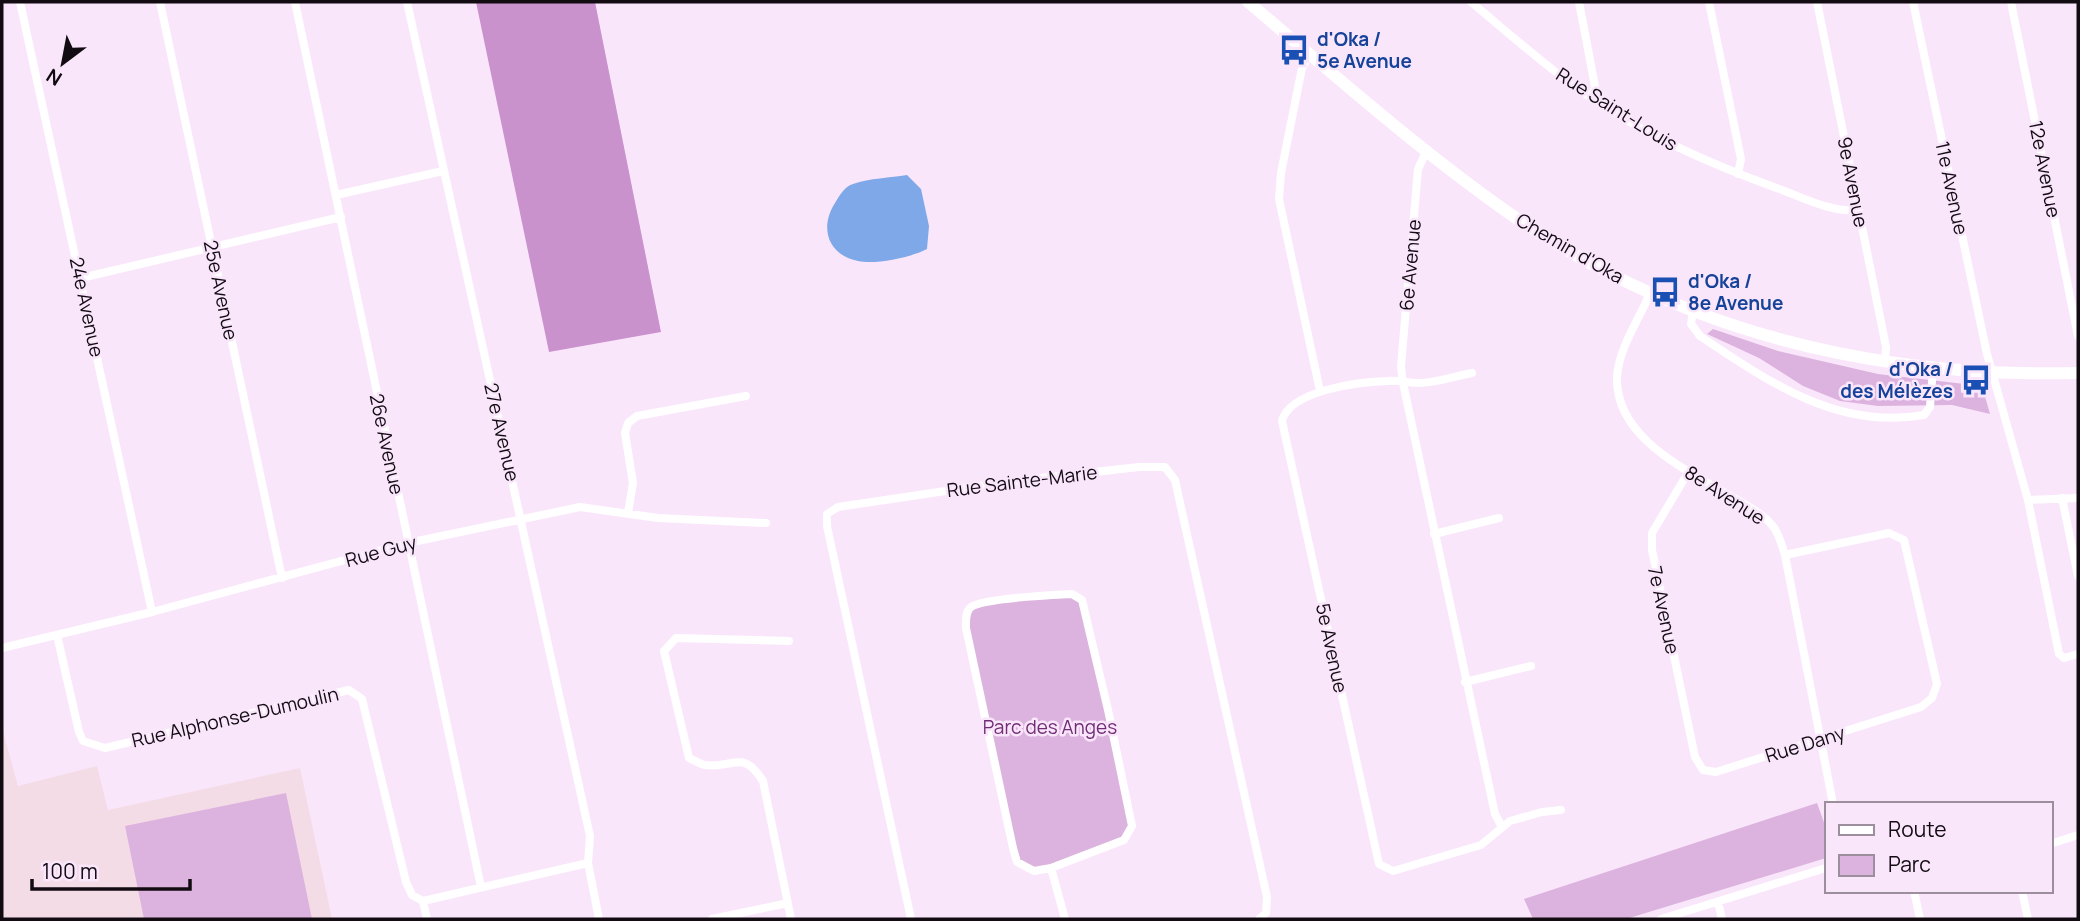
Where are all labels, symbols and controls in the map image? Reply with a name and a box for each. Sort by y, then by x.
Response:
place label: d'Oka / 5e Avenue [1317,26,1412,74]
north arrow [28,28,98,98]
bus stop icon: d'Oka / 5e Avenue [1277,33,1311,67]
street label: Rue Saint-Louis [1551,61,1683,157]
text: N [41,63,67,92]
street label: 12e Avenue [2023,118,2067,220]
street label: 9e Avenue [1831,134,1875,230]
street label: 11e Avenue [1929,139,1975,237]
street label: Chemin d'Oka [1511,207,1629,289]
street label: 6e Avenue [1393,218,1427,312]
street label: 25e Avenue [198,238,244,342]
street label: 24e Avenue [64,255,110,359]
place label: d'Oka / 8e Avenue [1688,268,1783,316]
bus stop icon: d'Oka / 8e Avenue [1648,275,1682,309]
place label: d'Oka / des Mélèzes [1840,356,1953,404]
bus stop icon: d'Oka / des Mélèzes [1959,363,1993,397]
street label: 27e Avenue [478,380,526,484]
street label: 26e Avenue [364,391,410,497]
street label: Rue Sainte-Marie [945,459,1099,503]
street label: 8e Avenue [1680,459,1770,531]
street label: Rue Guy [342,529,420,573]
street label: 7e Avenue [1642,564,1686,656]
street label: 5e Avenue [1310,601,1354,695]
street label: Rue Alphonse-Dumoulin [129,681,341,753]
park label: Parc des Anges [983,714,1117,740]
street label: Rue Dany [1762,720,1848,768]
legend [1825,802,2052,893]
text: Route [1888,815,1946,843]
scale bar [32,848,189,892]
text: Parc [1888,850,1931,878]
text: 100 m [42,857,98,885]

